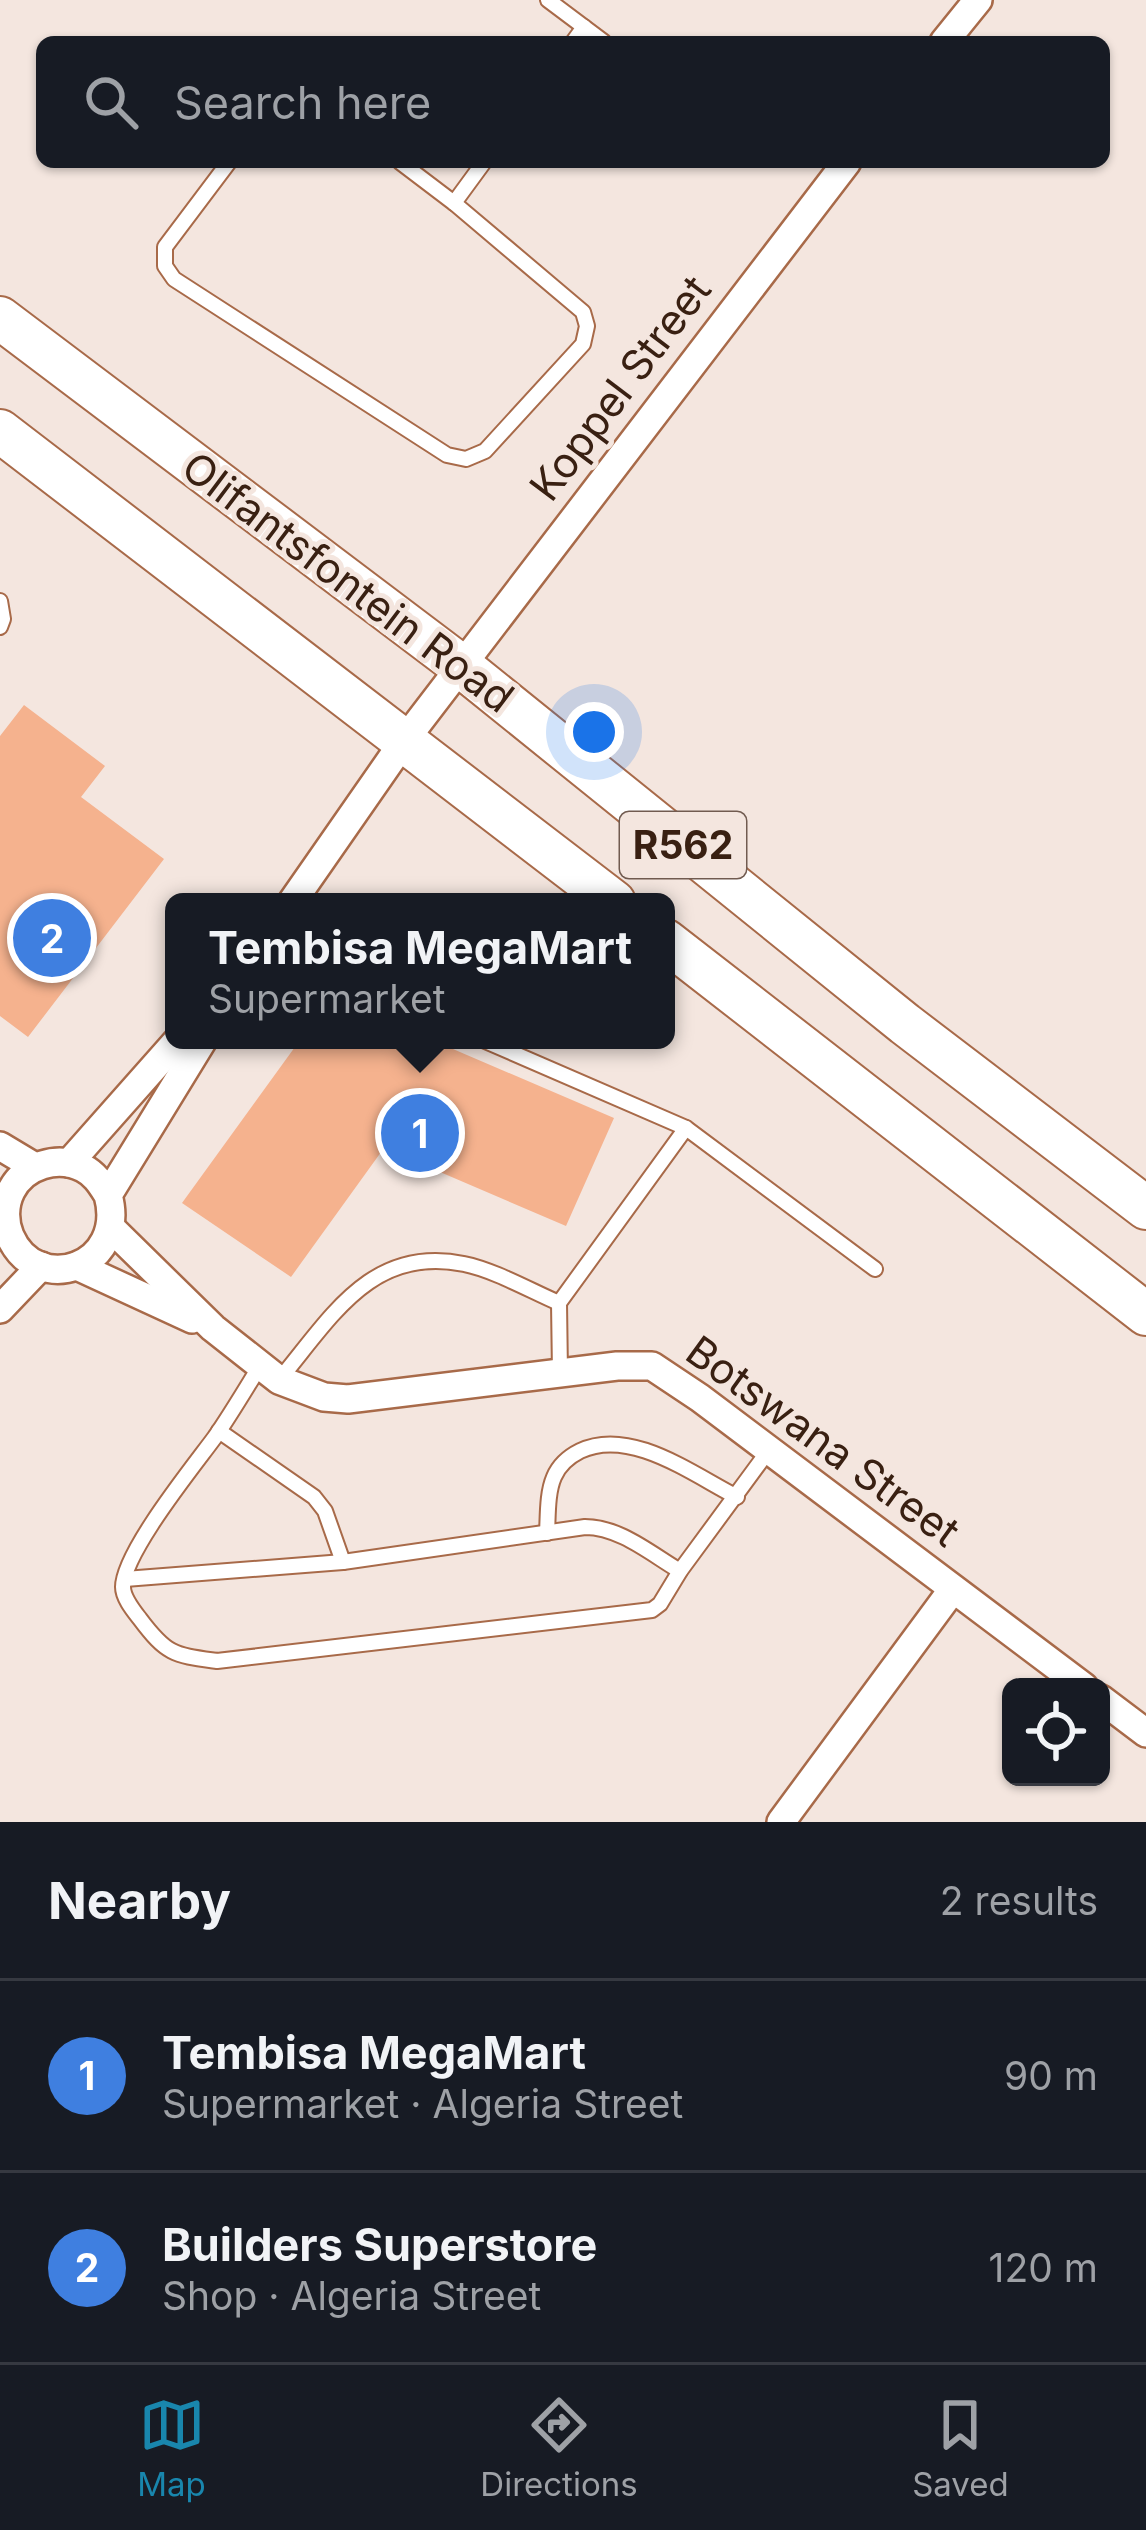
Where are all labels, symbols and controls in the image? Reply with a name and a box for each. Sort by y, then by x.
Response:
search box [36,36,1110,168]
icon: search [78,69,144,135]
text: Search here [174,75,431,130]
street label: Koppel Street [519,265,721,510]
street label: Olifantsfontein Road [173,440,524,723]
your location [564,702,624,762]
road number: R562 [620,812,746,878]
pin: 2 [13,893,91,983]
popup [165,893,675,1049]
text: Tembisa MegaMart [208,920,632,975]
text: Supermarket [208,975,445,1022]
pin: 1 [381,1088,459,1178]
street label: Botswana Street [677,1324,970,1557]
map controls [1002,1678,1110,1786]
button: locate [1002,1678,1110,1786]
text: Nearby [48,1870,231,1931]
text: 2 results [940,1877,1098,1924]
text: Tembisa MegaMart [162,2025,586,2080]
text: 1 [79,2052,95,2099]
text: 90 m [1004,2052,1098,2099]
text: Supermarket · Algeria Street [162,2080,683,2127]
text: Builders Superstore [162,2217,597,2272]
text: 2 [75,2244,99,2291]
text: 120 m [989,2244,1098,2291]
text: Shop · Algeria Street [162,2272,541,2319]
tab: Map [137,2392,206,2504]
tab: Directions [480,2392,638,2504]
tab: Saved [912,2392,1009,2504]

